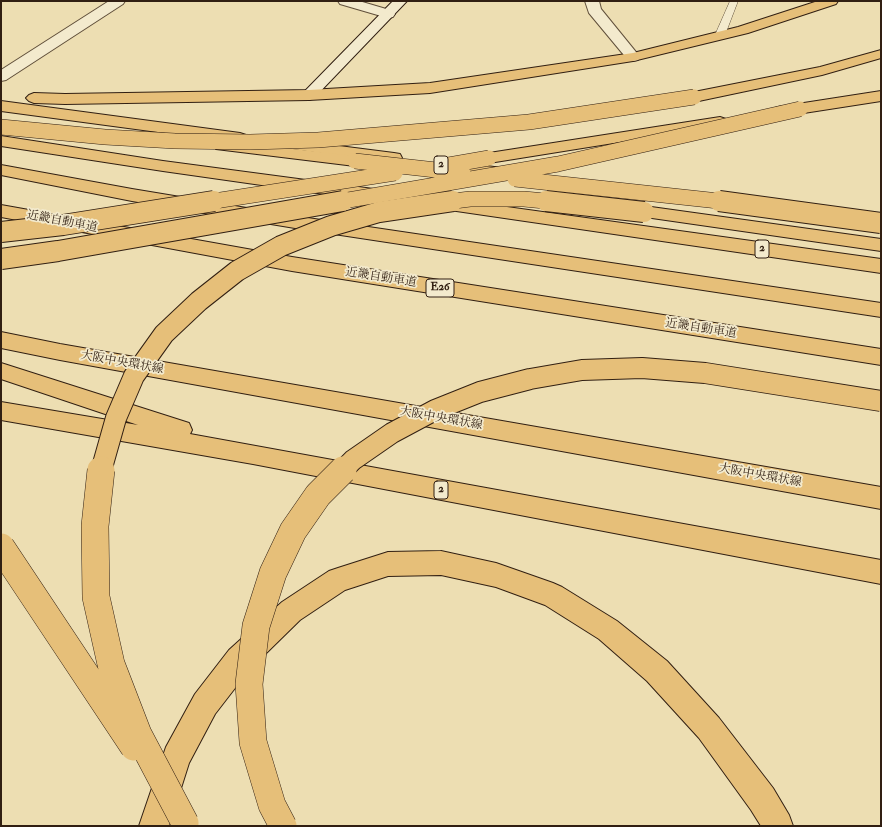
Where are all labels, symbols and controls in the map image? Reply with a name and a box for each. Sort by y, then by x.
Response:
road number: 2 [434,156,448,174]
street label: 近畿自動車道 [25,208,99,236]
road number: 2 [755,240,769,258]
street label: 近畿自動車道 [344,265,418,291]
road number: E26 [426,279,454,297]
street label: 近畿自動車道 [664,316,738,342]
street label: 大阪中央環状線 [79,349,165,377]
street label: 大阪中央環状線 [398,405,484,433]
street label: 大阪中央環状線 [717,462,803,490]
road number: 2 [434,481,448,499]

